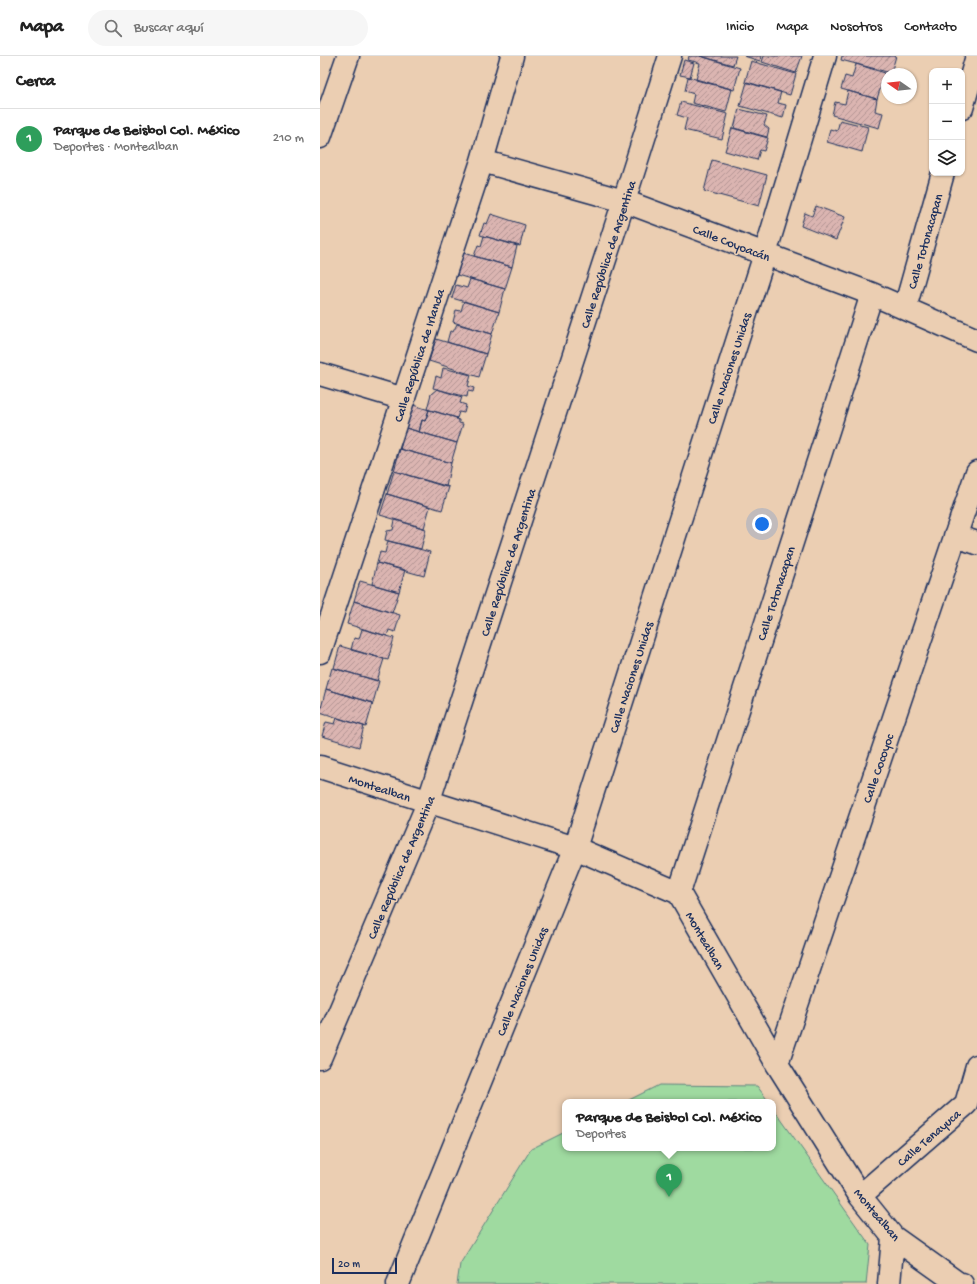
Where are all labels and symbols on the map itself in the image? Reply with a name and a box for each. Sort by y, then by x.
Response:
north arrow [881,68,917,104]
street label: Calle República de Argentina [578,178,641,331]
street label: Calle Totonacapan [906,192,947,291]
street label: Calle Coyoacán [690,223,773,266]
street label: Calle República de Irlanda [392,286,449,424]
street label: Calle Naciones Unidas [705,310,756,426]
street label: Calle República de Argentina [478,486,541,639]
your location [752,514,772,534]
street label: Calle Totonacapan [755,544,800,643]
street label: Calle Naciones Unidas [607,619,658,735]
street label: Calle Cocoyoc [861,732,898,805]
street label: Montealban [346,772,413,807]
street label: Calle República de Argentina [365,793,440,942]
street label: Montealban [681,910,727,974]
street label: Calle Naciones Unidas [495,924,553,1039]
street label: Calle Tenayuca [895,1107,965,1170]
pin: 1 [656,1164,682,1197]
street label: Montealban [850,1186,903,1246]
scale bar [332,1256,397,1275]

